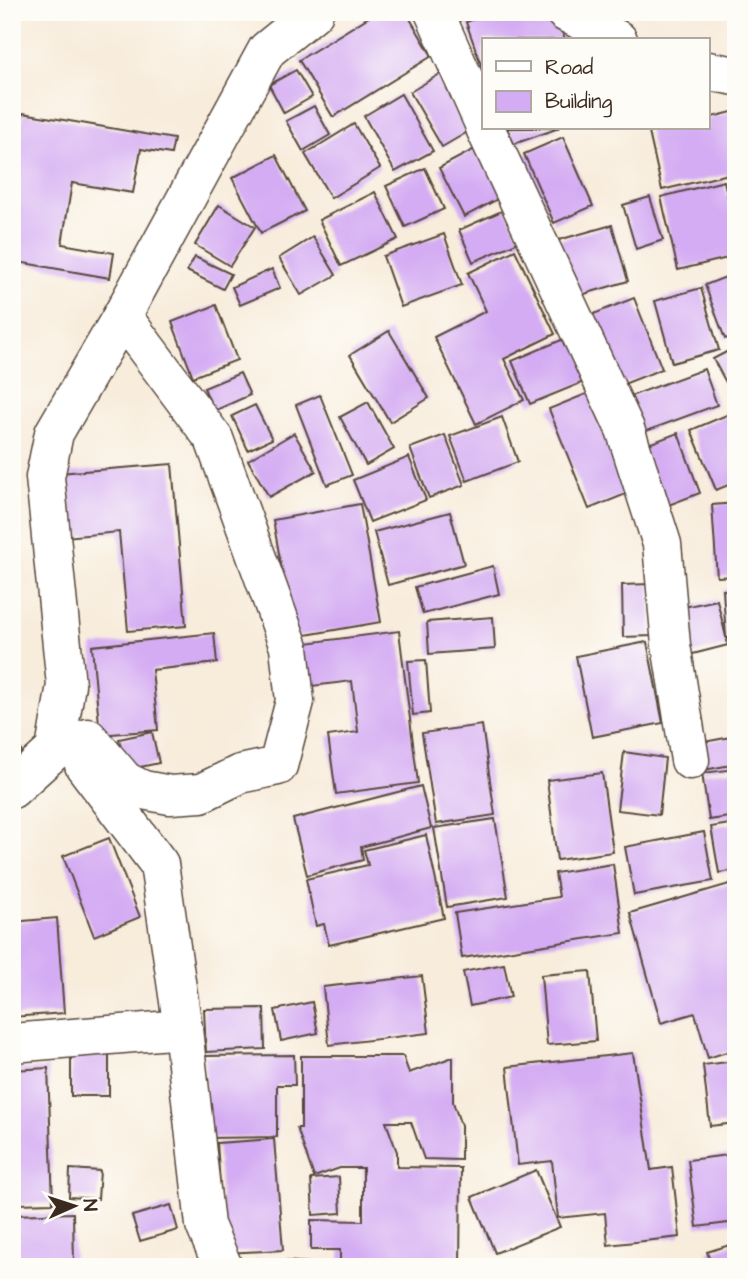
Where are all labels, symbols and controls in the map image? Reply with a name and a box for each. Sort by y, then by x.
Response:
legend [482,38,710,130]
text: Road [545,53,593,82]
text: Building [545,87,613,118]
north arrow [38,1170,108,1240]
text: N [76,1199,103,1212]

